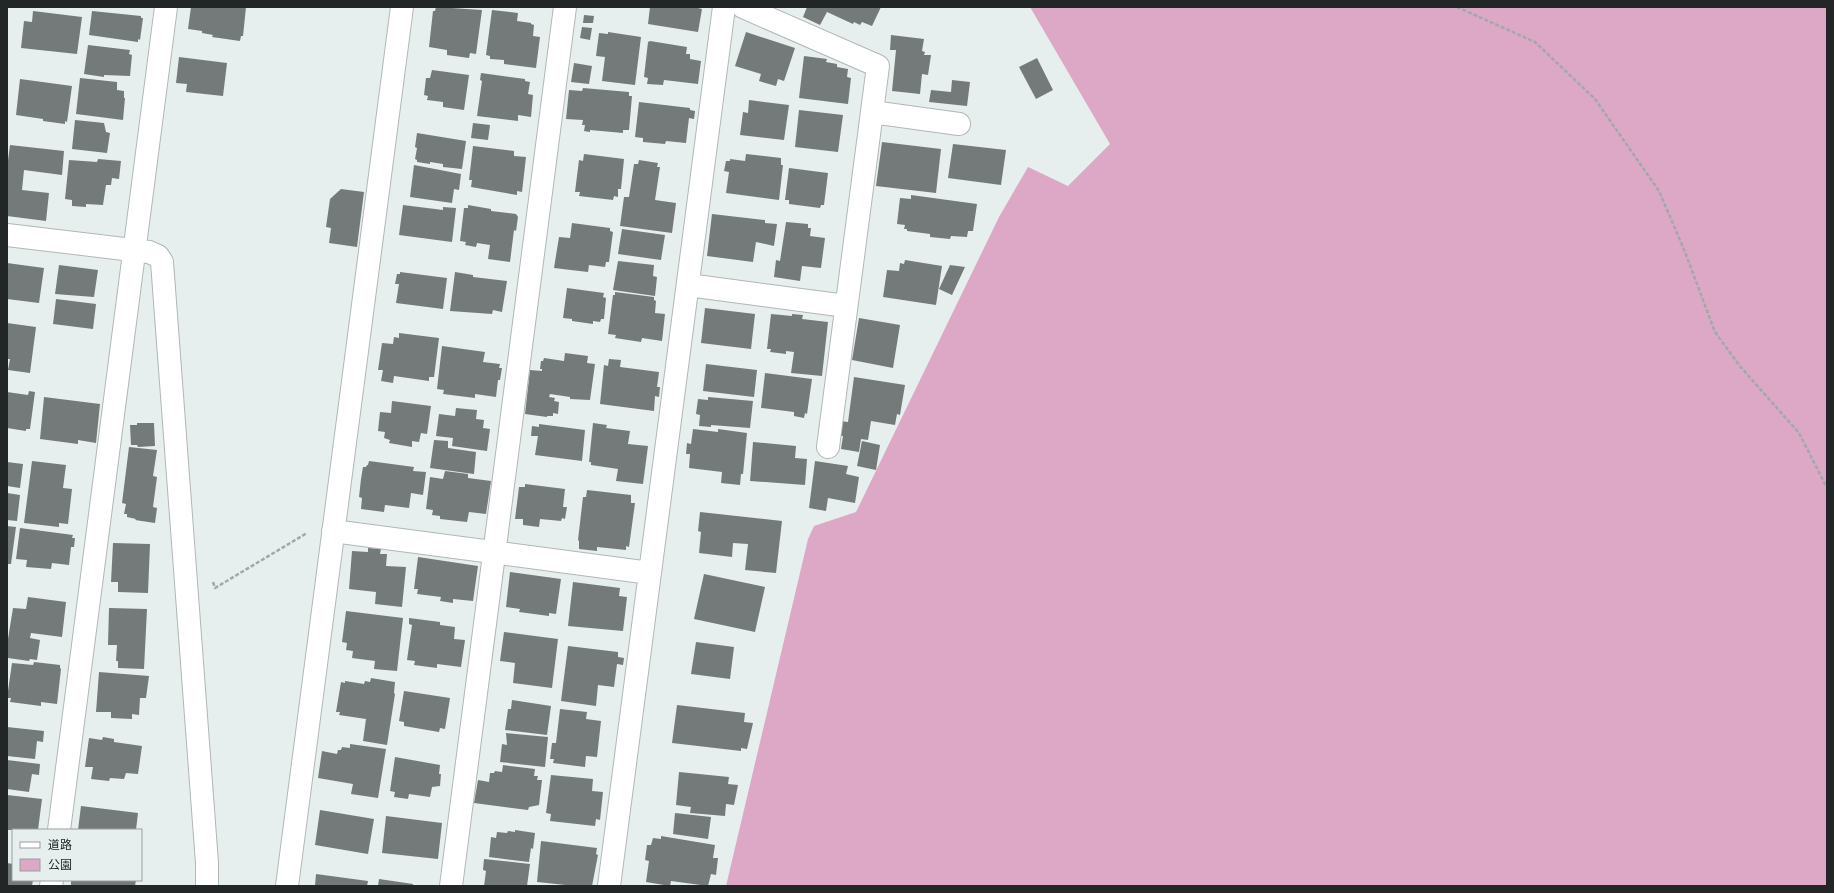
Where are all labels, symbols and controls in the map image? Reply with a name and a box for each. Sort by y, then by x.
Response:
legend [12,829,142,881]
text: 道路 [48,838,72,852]
text: 公園 [48,858,72,872]

